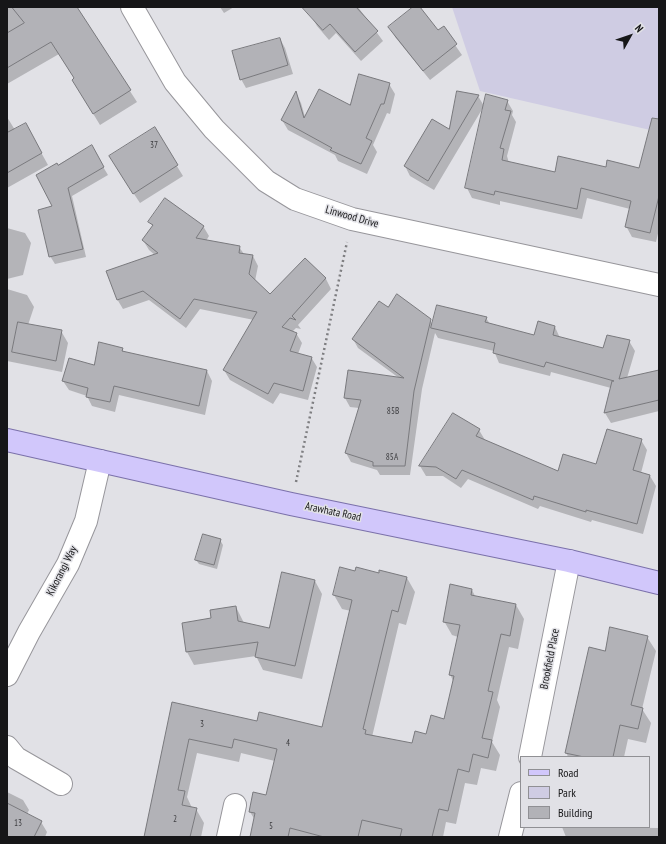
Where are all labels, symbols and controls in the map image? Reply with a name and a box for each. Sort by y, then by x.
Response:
north arrow [610,16,650,56]
text: N [632,22,646,35]
house number: 37 [150,140,158,150]
street label: Linwood Drive [324,203,380,231]
house number: 85B [387,406,399,416]
house number: 85A [386,452,398,462]
street label: Arawhata Road [304,500,362,524]
street label: Kikorangi Way [44,544,80,598]
street label: Brookfield Place [538,628,562,690]
house number: 3 [200,719,204,729]
house number: 4 [286,738,290,748]
legend [520,756,650,828]
text: Road [558,765,578,780]
text: Park [558,785,576,800]
text: Building [558,805,593,820]
house number: 2 [173,814,177,824]
house number: 13 [14,818,22,828]
house number: 5 [269,821,273,831]

